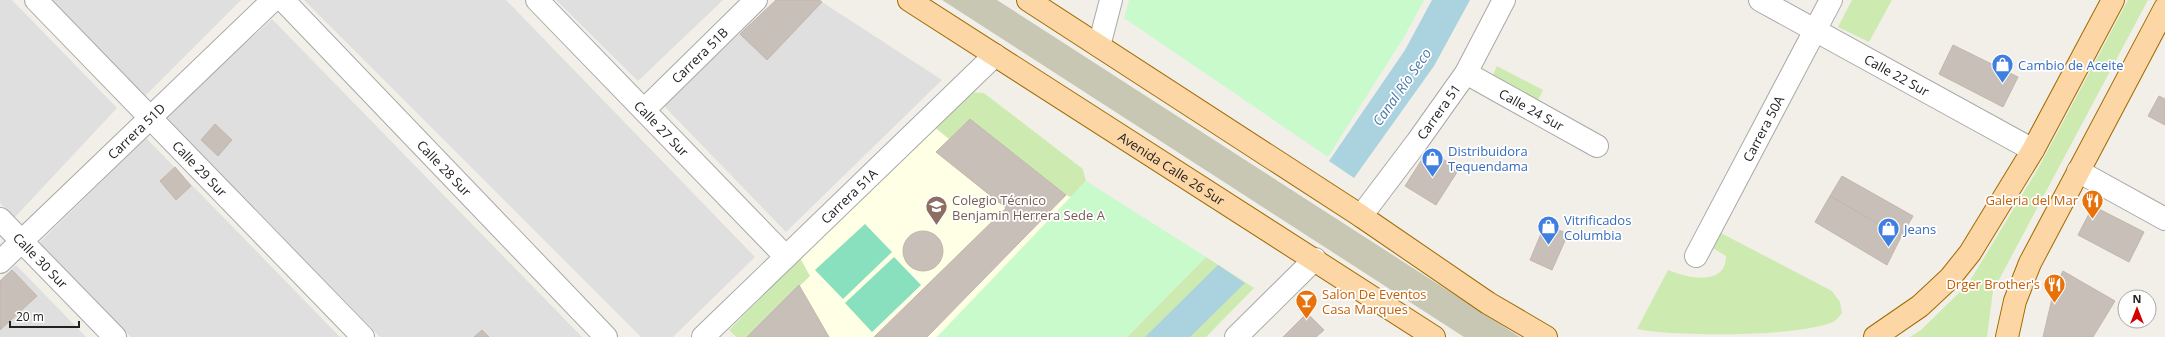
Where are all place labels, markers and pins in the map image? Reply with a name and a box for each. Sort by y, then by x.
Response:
shop icon: Cambio de Aceite [1989,52,2015,85]
place label: Cambio de Aceite [2018,56,2123,74]
place label: Distribuidora Tequendama [1448,142,1528,175]
shop icon: Distribuidora Tequendama [1419,145,1445,178]
restaurant icon: Galeria del Mar [2080,187,2106,220]
place label: Colegio Técnico Benjamin Herrera Sede A [952,191,1106,224]
place label: Galeria del Mar [1985,191,2079,209]
school or university icon: Colegio Técnico Benjamin Herrera Sede A [923,194,949,227]
place label: Vitrificados Columbia [1564,211,1631,244]
shop icon: Vitrificados Columbia [1536,214,1562,247]
shop icon: Jeans [1875,216,1901,249]
place label: Jeans [1902,220,1936,238]
restaurant icon: Drger Brother's [2042,271,2068,304]
place label: Drger Brother's [1946,275,2040,293]
place label: Salon De Eventos Casa Marques [1322,285,1427,318]
bar icon: Salon De Eventos Casa Marques [1294,288,1320,321]

